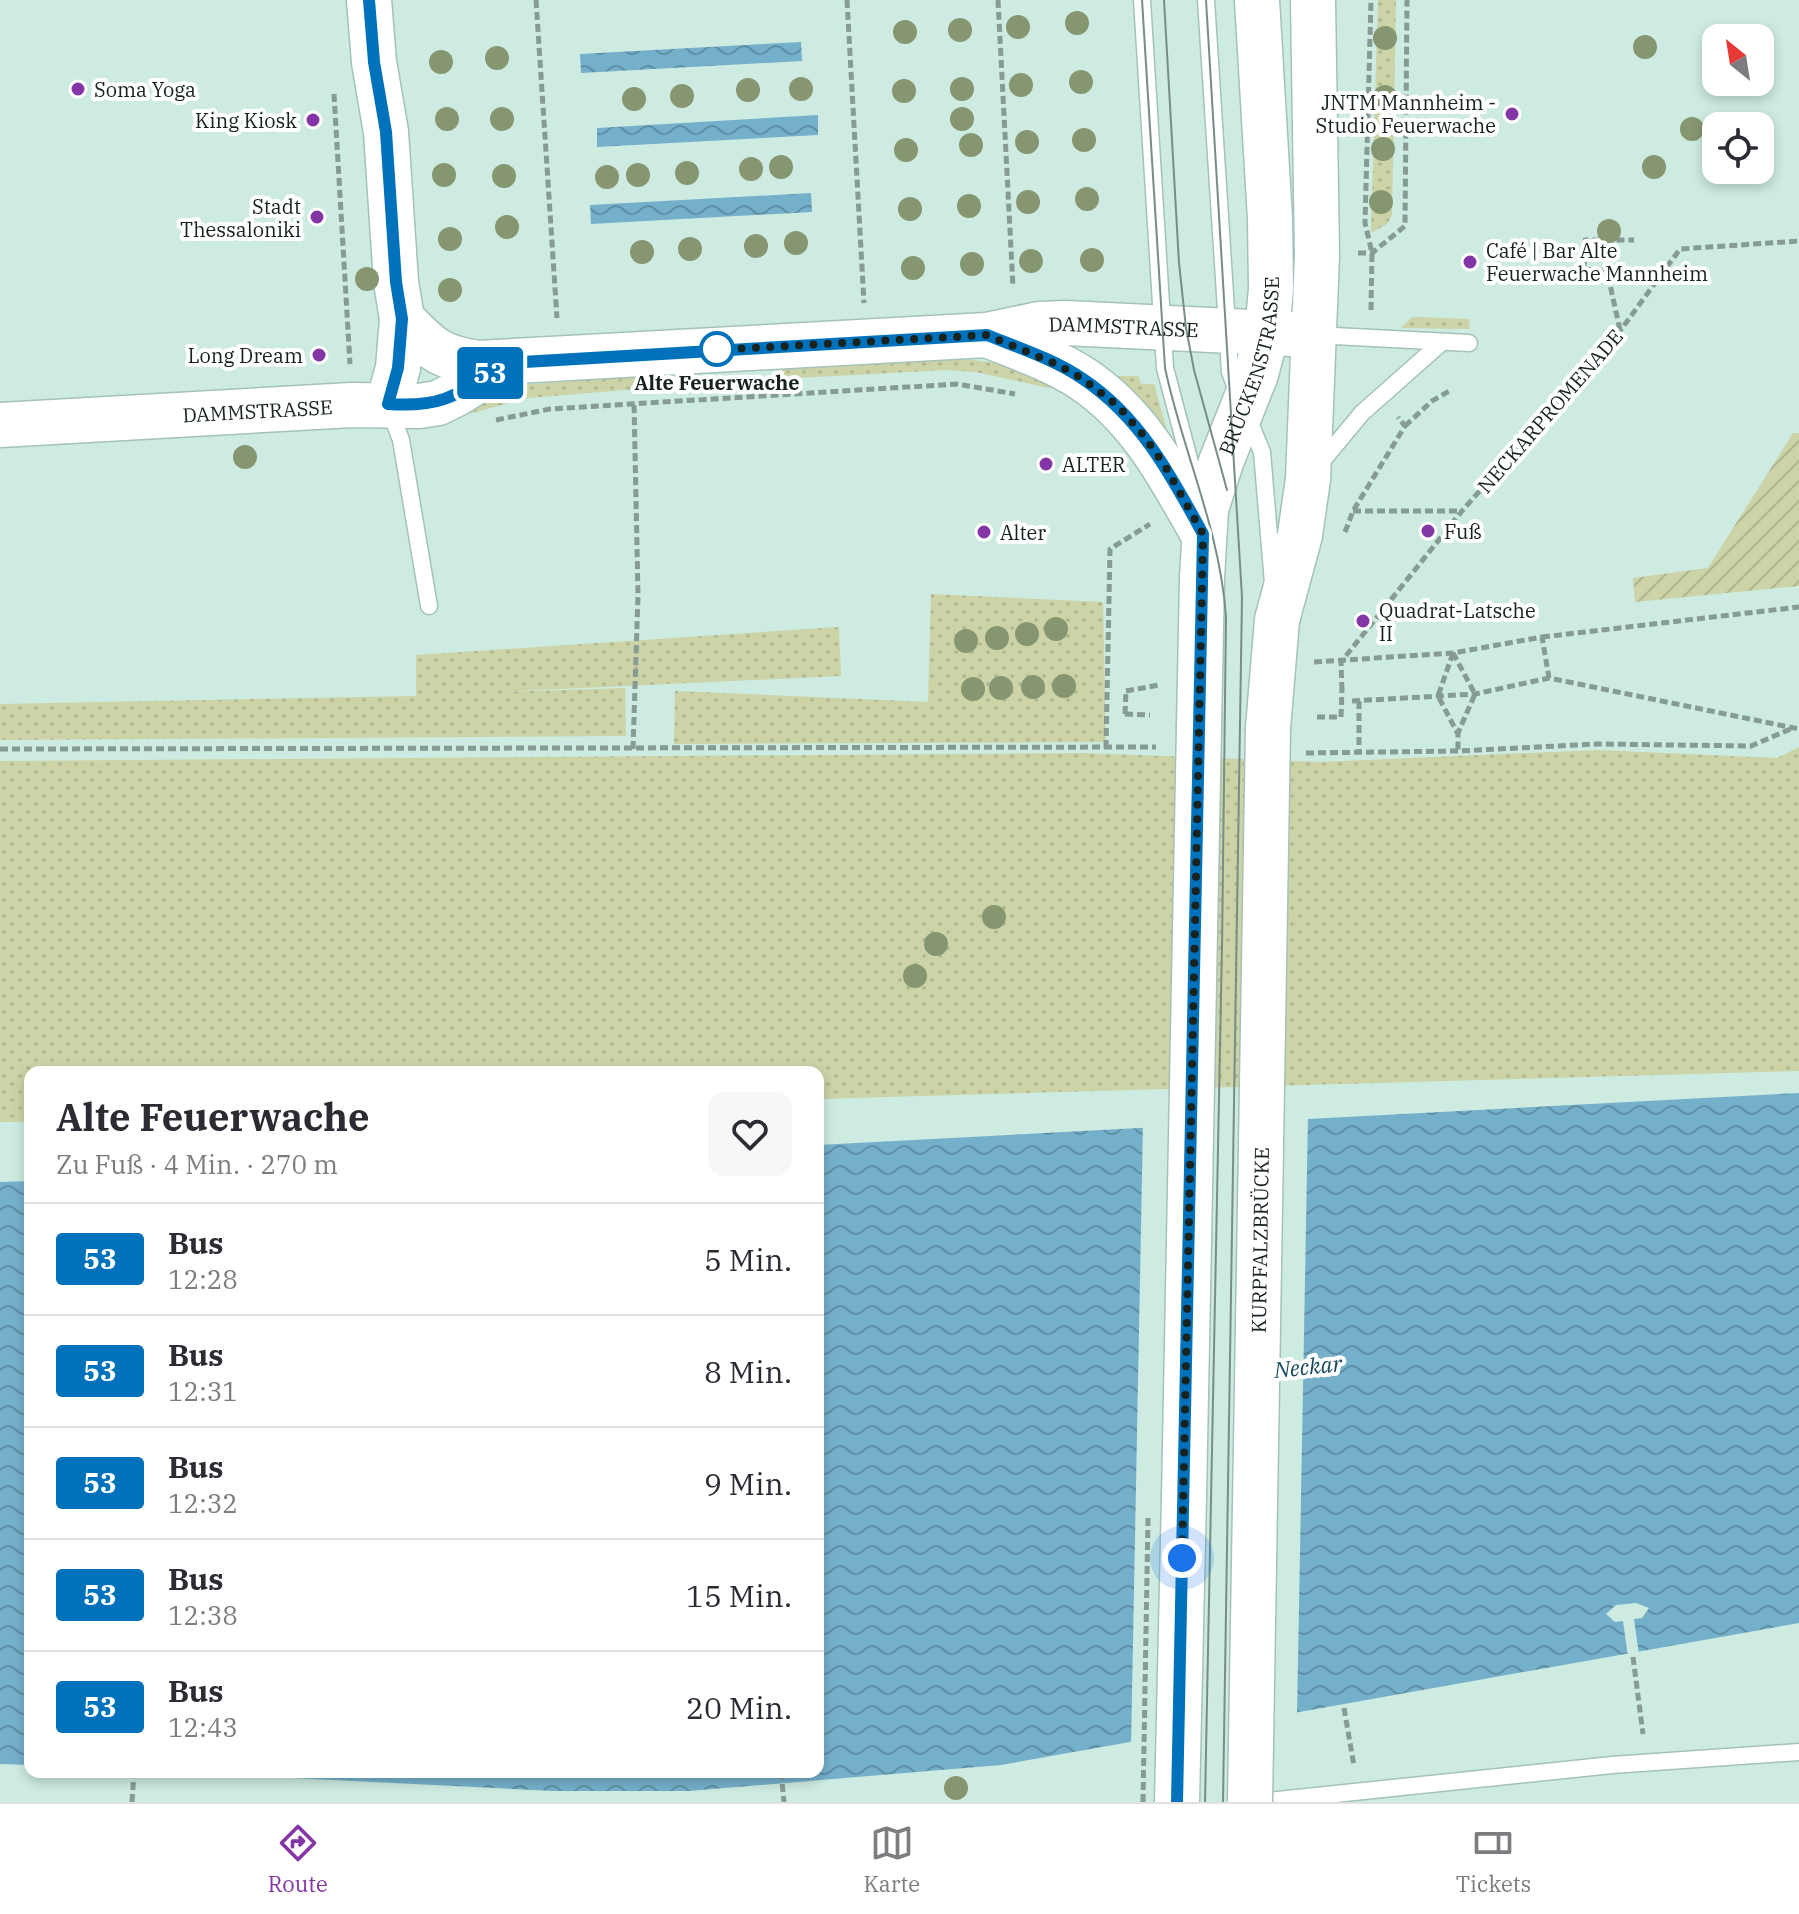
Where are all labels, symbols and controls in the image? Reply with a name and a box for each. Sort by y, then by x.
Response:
north arrow [1702,24,1774,96]
map controls [1702,24,1774,184]
place label: Soma Yoga [94,76,196,103]
marker: Soma Yoga [69,80,87,98]
place label: JNTM Mannheim - Studio Feuerwache [1316,89,1496,139]
marker: JNTM Mannheim - Studio Feuerwache [1503,105,1521,123]
place label: King Kiosk [195,107,297,134]
marker: King Kiosk [304,111,322,129]
button: locate [1702,112,1774,184]
place label: Stadt Thessaloniki [180,193,301,243]
marker: Stadt Thessaloniki [308,208,326,226]
place label: Café | Bar Alte Feuerwache Mannheim [1486,237,1708,287]
marker: Café | Bar Alte Feuerwache Mannheim [1461,253,1479,271]
street label: BRÜCKENSTRASSE [1212,276,1285,459]
street label: DAMMSTRASSE [1048,309,1199,343]
street label: NECKARPROMENADE [1471,323,1629,499]
marker: Alte Feuerwache [700,332,734,366]
place label: Long Dream [188,342,303,369]
marker: Long Dream [310,346,328,364]
line badge: 53 [454,347,526,399]
text: 53 [473,354,507,391]
place label: Alte Feuerwache [635,369,800,396]
street label: DAMMSTRASSE [182,393,333,428]
place label: ALTER [1062,451,1126,478]
marker: ALTER [1037,455,1055,473]
place label: Fuß [1444,518,1481,545]
place label: Alter [1000,519,1046,546]
marker: Fuß [1419,522,1437,540]
marker: Alter [975,523,993,541]
place label: Quadrat-Latsche II [1379,597,1536,647]
marker: Quadrat-Latsche II [1354,612,1372,630]
text: Alte Feuerwache [56,1092,370,1141]
button: heart [708,1092,792,1176]
text: Zu Fuß · 4 Min. · 270 m [56,1147,338,1181]
street label: KURPFALZBRÜCKE [1244,1147,1274,1333]
text: Bus [168,1223,223,1262]
text: 53 [83,1240,117,1277]
text: 5 Min. [704,1240,792,1279]
text: 12:28 [168,1262,238,1296]
text: Bus [168,1335,223,1374]
water label: Neckar [1272,1348,1345,1384]
text: 53 [83,1352,117,1389]
text: 8 Min. [704,1352,792,1391]
text: 12:31 [168,1374,238,1408]
text: Bus [168,1447,223,1486]
text: 53 [83,1464,117,1501]
text: 9 Min. [704,1464,792,1503]
text: 12:32 [168,1486,238,1520]
your location [1162,1538,1202,1578]
text: Bus [168,1559,223,1598]
text: 53 [83,1576,117,1613]
text: 15 Min. [686,1576,792,1615]
text: 12:38 [168,1598,238,1632]
text: Bus [168,1671,223,1710]
text: 53 [83,1688,117,1725]
text: 20 Min. [686,1688,792,1727]
text: 12:43 [168,1710,238,1744]
tab: Route [268,1821,328,1898]
tab: Karte [863,1821,920,1898]
tab: Tickets [1456,1821,1531,1898]

